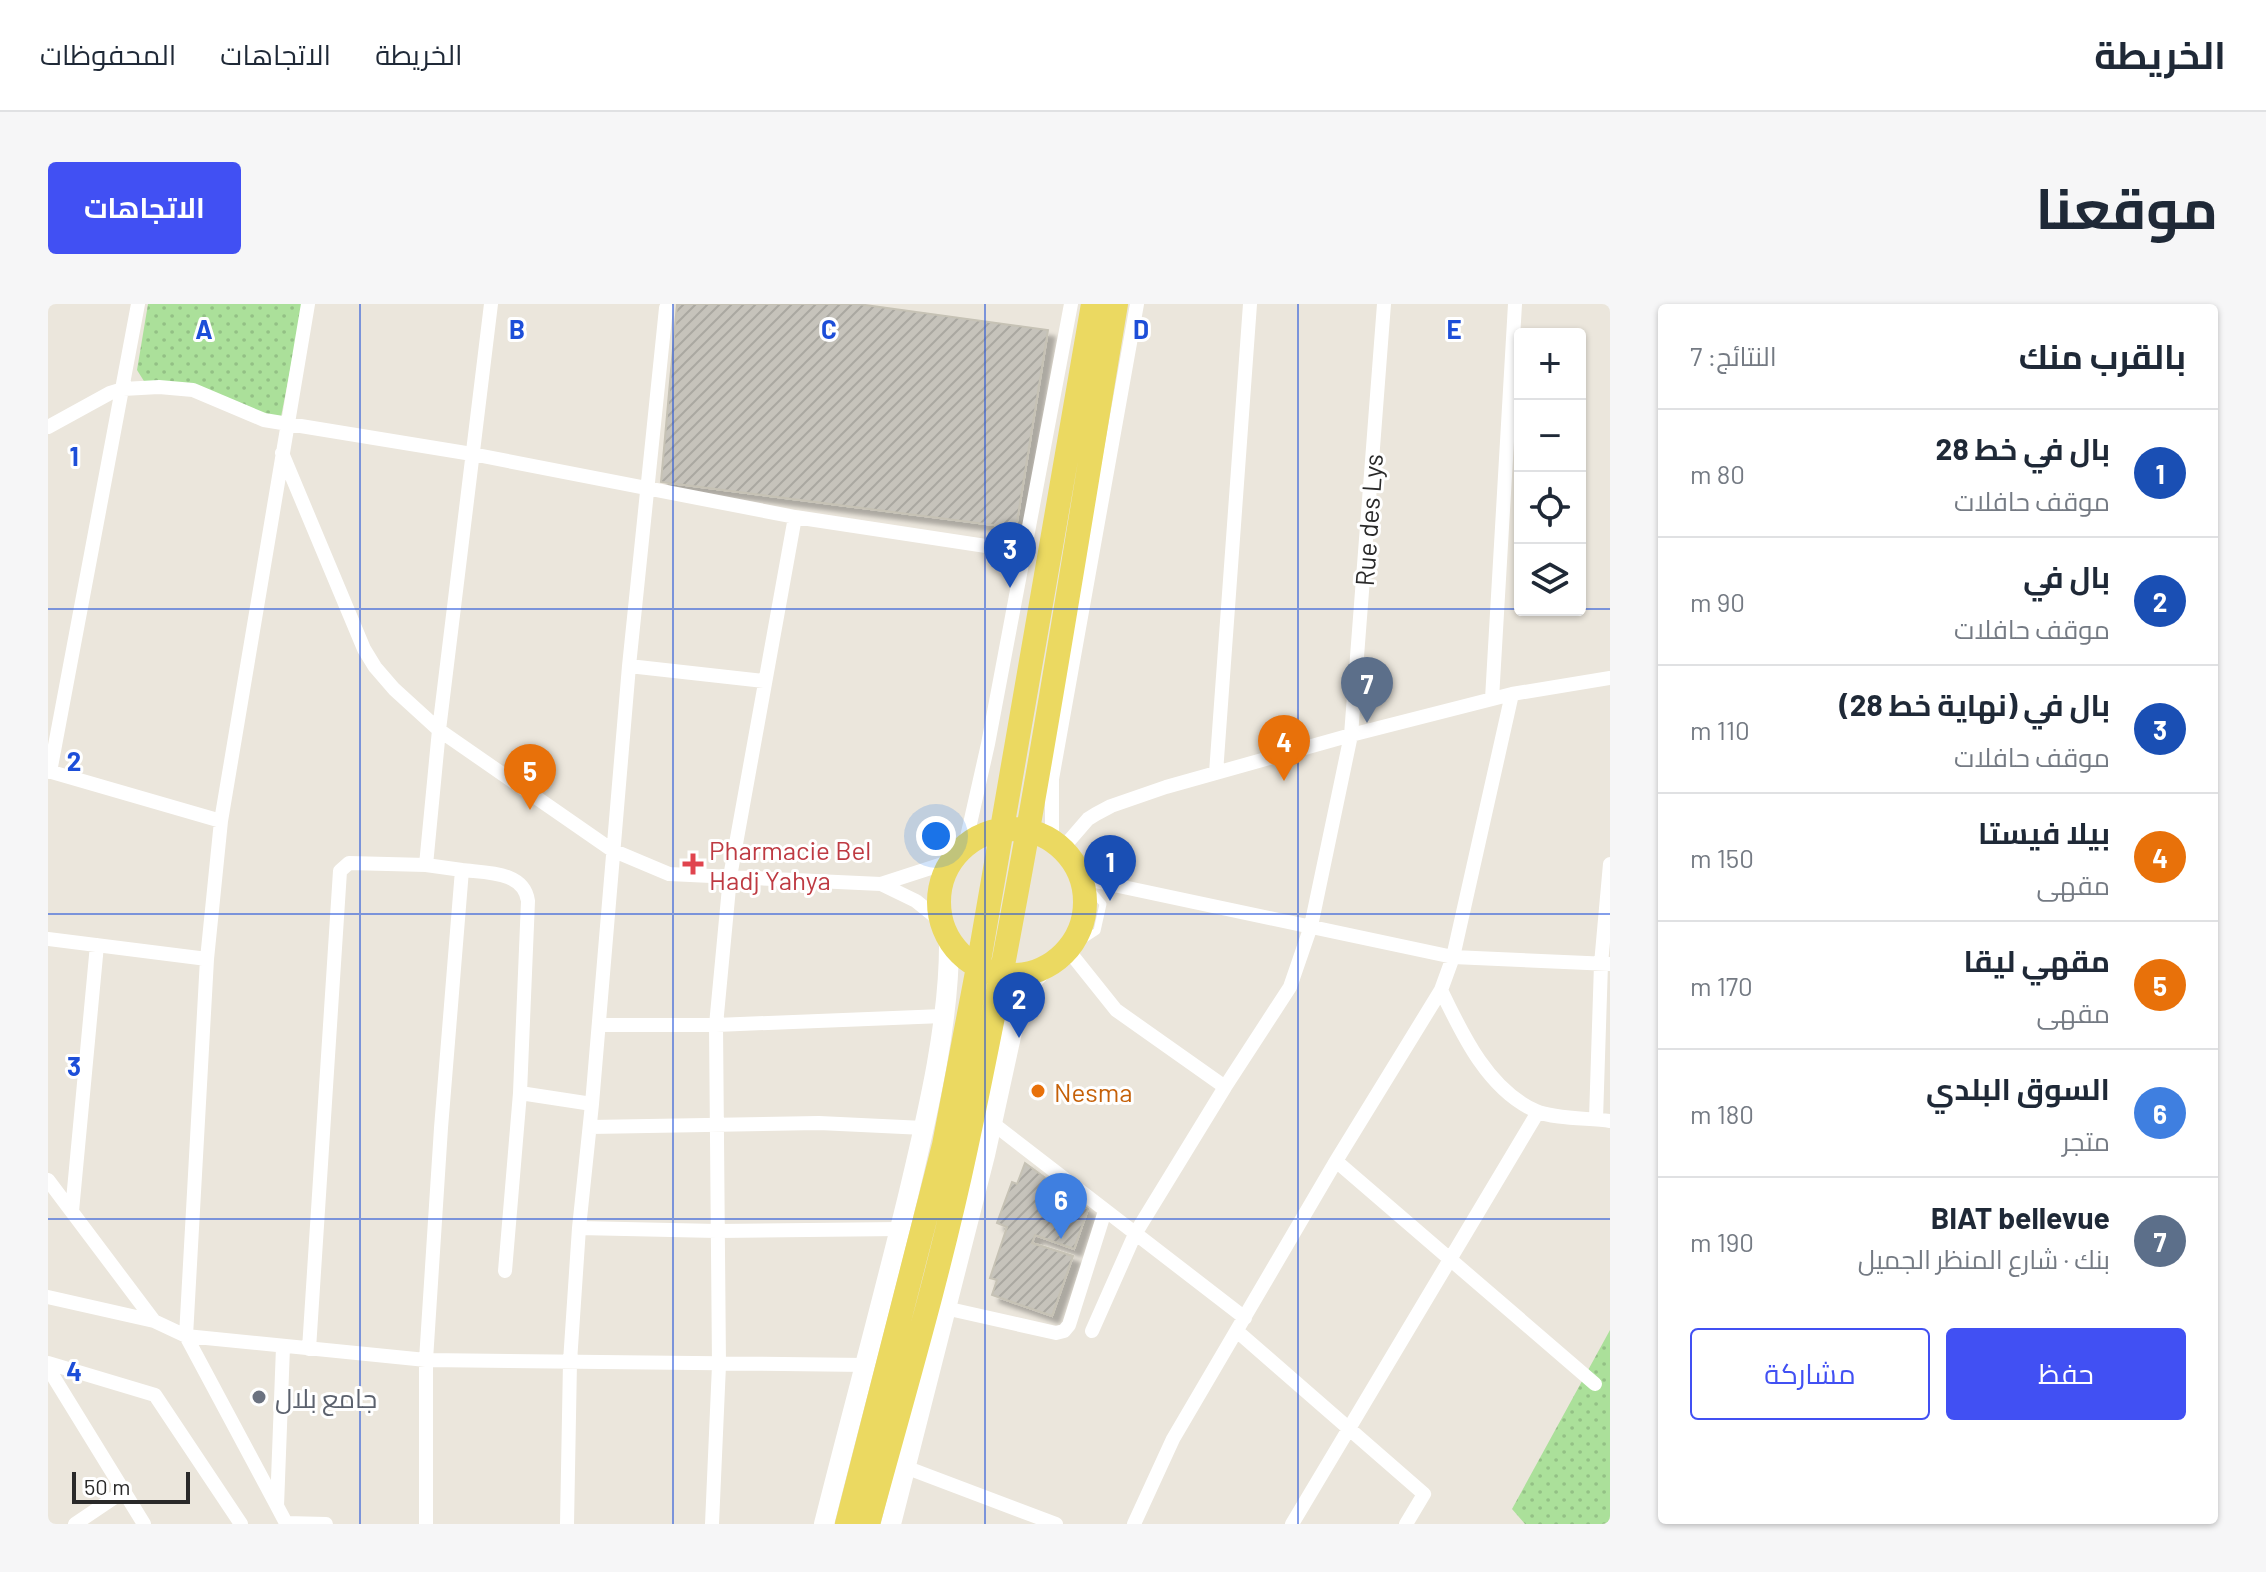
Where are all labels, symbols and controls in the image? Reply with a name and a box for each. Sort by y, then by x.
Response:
text: الخريطة [2094,31,2226,77]
text: المحفوظات [40,37,176,71]
text: الاتجاهات [220,37,331,71]
text: الخريطة [375,37,463,71]
button: الاتجاهات [48,162,241,254]
text: موقعنا [2035,173,2218,240]
text: A [195,313,213,344]
text: B [509,313,525,344]
text: C [821,313,837,344]
text: D [1133,313,1149,344]
text: E [1446,313,1462,344]
map controls [1514,328,1586,616]
button: + [1514,328,1586,400]
text: بالقرب منك [2019,335,2186,376]
text: النتائج: 7 [1690,340,1777,371]
button: − [1514,400,1586,472]
text: بال في خط 28 [1936,430,2110,466]
text: 1 [69,440,79,471]
street label: Rue des Lys [1348,453,1388,587]
text: 80 m [1690,458,1745,489]
text: 1 [2155,458,2165,489]
button: locate [1514,472,1586,544]
text: موقف حافلات [1954,485,2110,516]
pin: 3 [984,522,1036,588]
button: layers [1514,544,1586,616]
text: بال في [2023,558,2110,594]
text: 90 m [1690,586,1745,617]
text: 2 [2153,586,2167,617]
text: موقف حافلات [1954,613,2110,644]
pin: 7 [1341,657,1393,723]
text: بال في (نهاية خط 28) [1839,686,2110,722]
text: 110 m [1690,714,1750,745]
text: 3 [2153,714,2167,745]
pin: 4 [1258,715,1310,781]
text: موقف حافلات [1954,741,2110,772]
pin: 5 [504,744,556,810]
text: 2 [67,745,81,776]
text: بيلا فيستا [1978,814,2110,850]
your location [916,816,956,856]
place label: Pharmacie Bel Hadj Yahya [709,834,871,895]
pin: 1 [1084,835,1136,901]
text: 150 m [1690,842,1754,873]
text: 4 [2152,842,2168,873]
marker: Pharmacie Bel Hadj Yahya [684,855,702,873]
text: مقهى [2037,869,2110,900]
text: مقهي ليقا [1964,942,2110,978]
text: 170 m [1690,970,1753,1001]
text: 5 [2153,970,2167,1001]
pin: 2 [993,972,1045,1038]
text: مقهى [2037,997,2110,1028]
text: 3 [67,1050,81,1081]
text: السوق البلدي [1926,1070,2110,1106]
place label: Nesma [1054,1076,1133,1107]
marker: Nesma [1029,1082,1047,1100]
text: 180 m [1690,1098,1754,1129]
text: 6 [2153,1098,2167,1129]
text: متجر [2062,1125,2110,1156]
pin: 6 [1035,1173,1087,1239]
text: BIAT bellevue [1931,1199,2110,1235]
text: 190 m [1690,1226,1754,1257]
text: 7 [2154,1226,2166,1257]
text: بنك · شارع المنظر الجميل [1858,1243,2110,1274]
button: مشاركة [1690,1328,1930,1420]
button: حفظ [1946,1328,2186,1420]
text: 4 [66,1355,82,1386]
place label: جامع بلال [275,1382,377,1416]
marker: جامع بلال [250,1388,268,1406]
scale bar [72,1468,190,1504]
text: 50 m [84,1473,130,1499]

